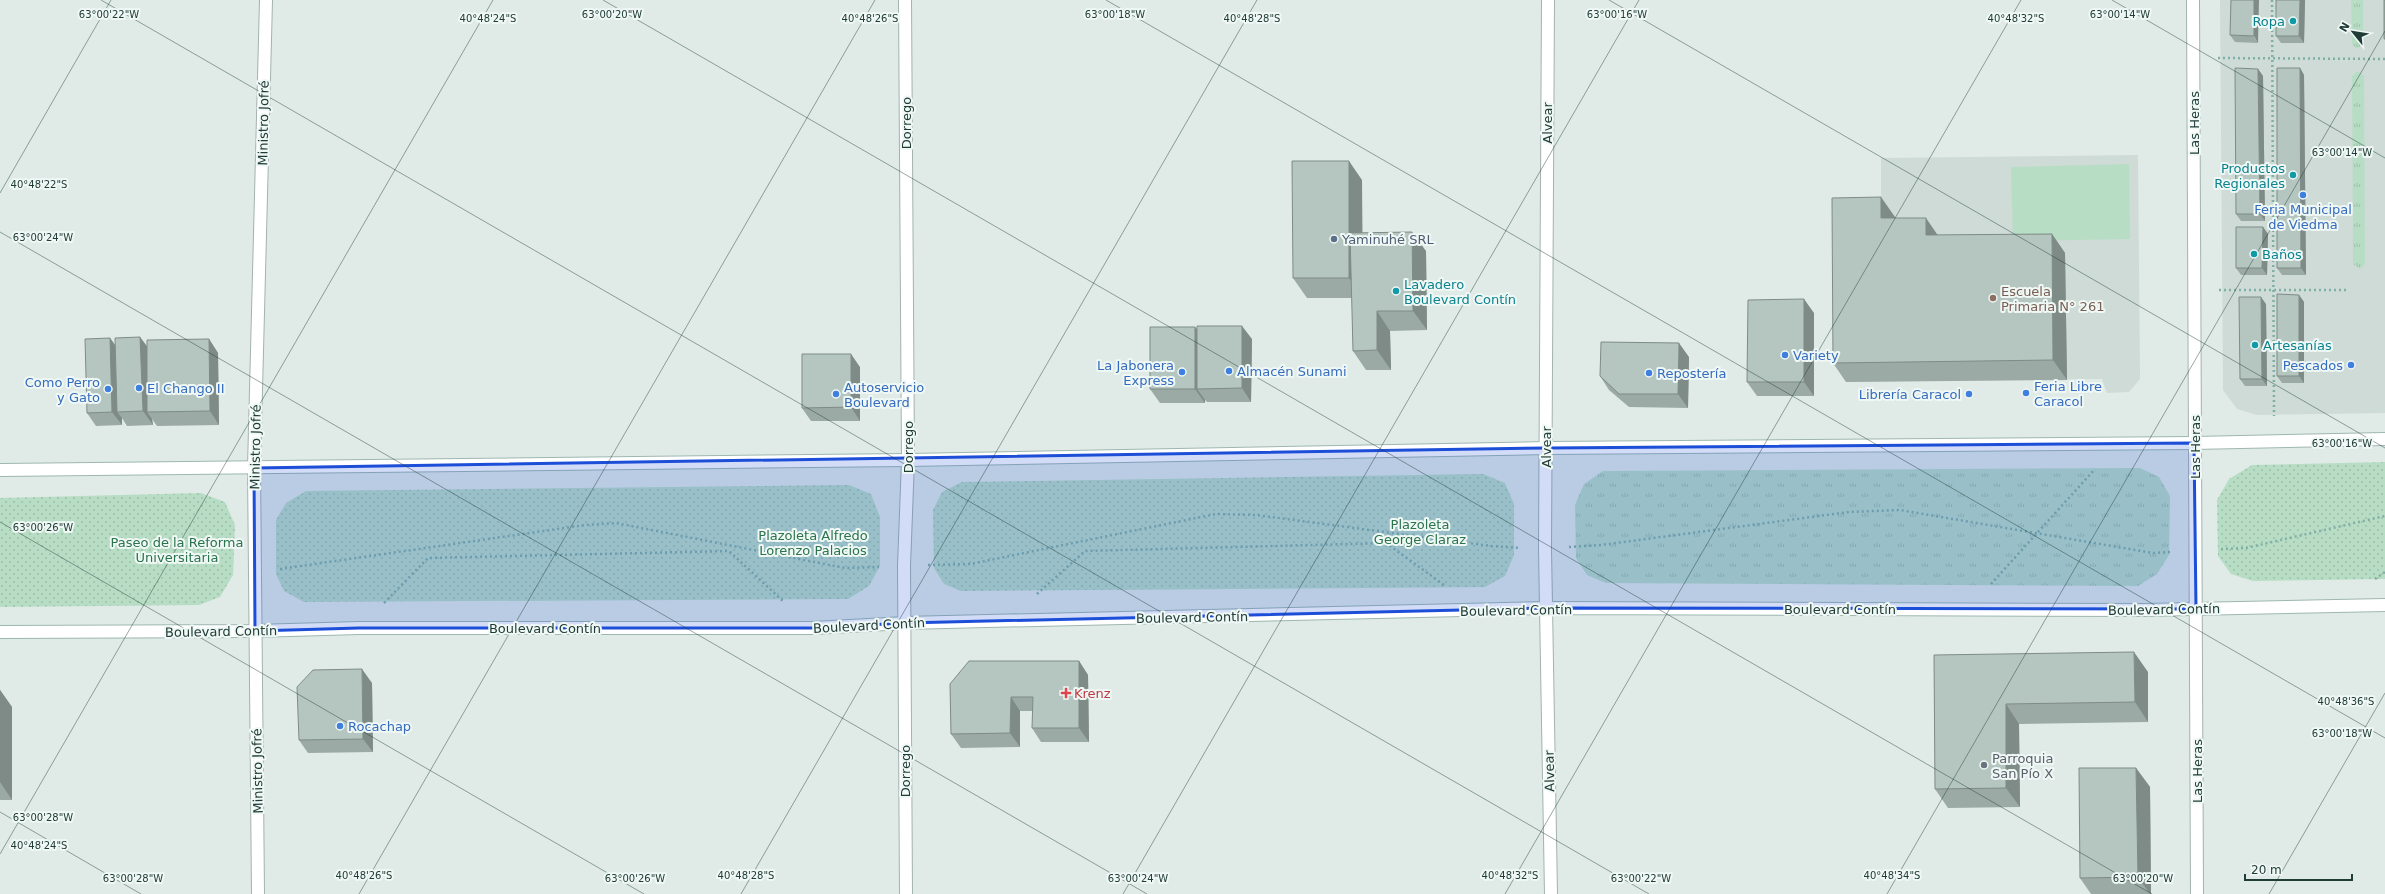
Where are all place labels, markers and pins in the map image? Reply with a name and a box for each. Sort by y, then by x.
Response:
place label: Ropa [2252,14,2285,29]
marker: Ropa [2288,16,2298,26]
place label: Productos Regionales [2214,161,2285,191]
marker: Productos Regionales [2288,170,2298,180]
marker: Feria Municipal de Viedma [2298,190,2308,200]
place label: Feria Municipal de Viedma [2254,202,2352,232]
place label: Yaminuhé SRL [1341,232,1435,247]
marker: Yaminuhé SRL [1329,234,1339,244]
place label: Baños [2262,247,2302,262]
marker: Baños [2249,249,2259,259]
place label: Lavadero Boulevard Contín [1404,277,1516,307]
place label: Escuela Primaria N° 261 [2001,284,2104,314]
marker: Lavadero Boulevard Contín [1391,286,1401,296]
marker: Escuela Primaria N° 261 [1988,293,1998,303]
place label: Artesanías [2263,338,2332,353]
marker: Artesanías [2250,340,2260,350]
place label: Variety [1793,348,1839,363]
marker: Variety [1780,350,1790,360]
place label: La Jabonera Express [1097,358,1174,388]
place label: Pescados [2283,358,2343,373]
marker: Pescados [2346,360,2356,370]
place label: Almacén Sunami [1237,364,1347,379]
marker: Almacén Sunami [1224,366,1234,376]
place label: Repostería [1657,366,1726,381]
marker: La Jabonera Express [1177,367,1187,377]
marker: Repostería [1644,368,1654,378]
place label: Como Perro y Gato [25,375,100,405]
place label: Feria Libre Caracol [2034,379,2102,409]
place label: Autoservicio Boulevard [844,380,924,410]
place label: El Chango II [147,381,225,396]
marker: El Chango II [134,383,144,393]
marker: Como Perro y Gato [103,384,113,394]
place label: Librería Caracol [1859,387,1961,402]
marker: Feria Libre Caracol [2021,388,2031,398]
marker: Autoservicio Boulevard [831,389,841,399]
marker: Librería Caracol [1964,389,1974,399]
place label: Krenz [1074,686,1111,701]
marker: Krenz [1061,688,1071,698]
place label: Rocachap [348,719,411,734]
marker: Rocachap [335,721,345,731]
place label: Parroquia San Pío X [1992,751,2053,781]
marker: Parroquia San Pío X [1979,760,1989,770]

